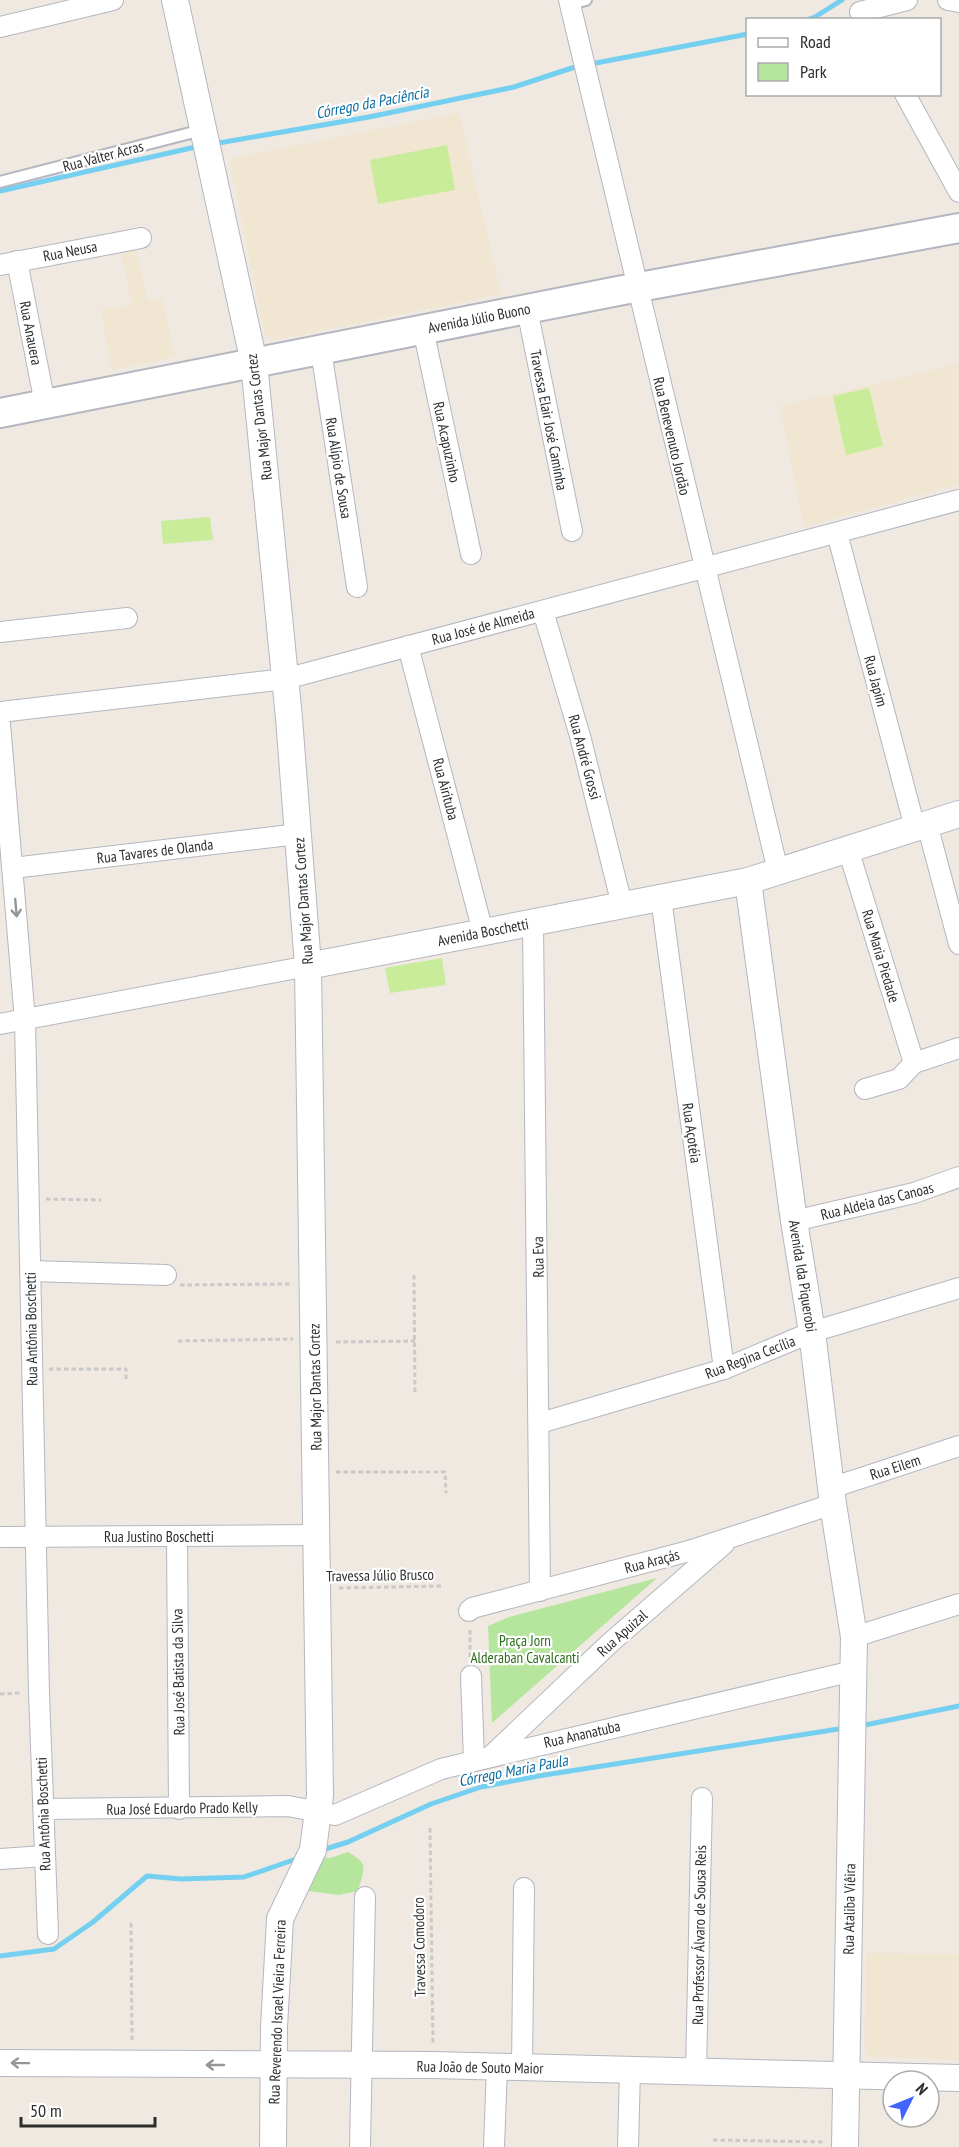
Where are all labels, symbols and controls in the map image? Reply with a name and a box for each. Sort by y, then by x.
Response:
legend [746,18,941,96]
text: Road [800,30,831,53]
text: Park [800,60,827,83]
water label: Córrego da Paciência [314,81,432,123]
street label: Rua Valter Acras [61,136,145,176]
street label: Rua Neusa [41,236,99,266]
street label: Rua Anauera [15,299,47,367]
street label: Avenida Júlio Buono [426,299,532,337]
street label: Travessa Elair José Caminha [526,348,572,492]
street label: Rua Major Dantas Cortez [242,353,276,481]
street label: Rua Benevenuto Jordão [649,375,695,497]
street label: Rua Acapuzinho [429,400,465,484]
street label: Rua Alípio de Sousa [322,416,356,520]
street label: Rua José de Almeida [430,603,536,649]
street label: Rua Japim [860,653,892,709]
street label: Rua André Grossi [564,712,606,802]
street label: Rua Airituba [429,756,463,822]
street label: Rua Tavares de Olanda [96,834,214,868]
street label: Rua Major Dantas Cortez [289,837,317,965]
one-way arrow [11,897,22,917]
street label: Rua Maria Piedade [858,907,904,1005]
street label: Avenida Boschetti [436,914,530,950]
street label: Rua Açotéia [678,1102,706,1164]
street label: Rua Aldeia das Canoas [819,1178,935,1224]
street label: Avenida Ida Piquerobi [785,1219,821,1333]
street label: Rua Eva [528,1236,548,1278]
street label: Rua Antônia Boschetti [21,1272,41,1386]
street label: Rua Major Dantas Cortez [304,1323,326,1451]
street label: Rua Regina Cecília [702,1331,798,1383]
street label: Rua Eilem [867,1450,923,1484]
street label: Rua Justino Boschetti [104,1527,214,1546]
street label: Rua Araçás [622,1545,682,1577]
street label: Travessa Júlio Brusco [326,1565,434,1585]
street label: Rua Apuizal [593,1605,651,1660]
street label: Rua José Batista da Silva [167,1608,189,1736]
park label: Praça Jorn Alderaban Cavalcanti [471,1631,579,1667]
street label: Rua Ananatuba [542,1716,622,1752]
water label: Córrego Maria Paula [457,1749,571,1790]
street label: Rua Antônia Boschetti [32,1757,54,1871]
street label: Rua José Eduardo Prado Kelly [106,1797,258,1819]
street label: Rua Professor Álvaro de Sousa Reis [688,1845,710,2025]
street label: Rua Ataliba Viêira [839,1863,859,1955]
street label: Travessa Comodoro [409,1897,429,1997]
street label: Rua Reverendo Israel Vieira Ferreira [264,1919,290,2105]
street label: Rua João de Souto Maior [416,2056,545,2078]
one-way arrow [10,2057,30,2069]
one-way arrow [205,2059,225,2071]
north arrow [881,2069,941,2129]
text: N [912,2079,932,2099]
scale bar [21,2090,154,2128]
text: 50 m [30,2099,62,2122]

